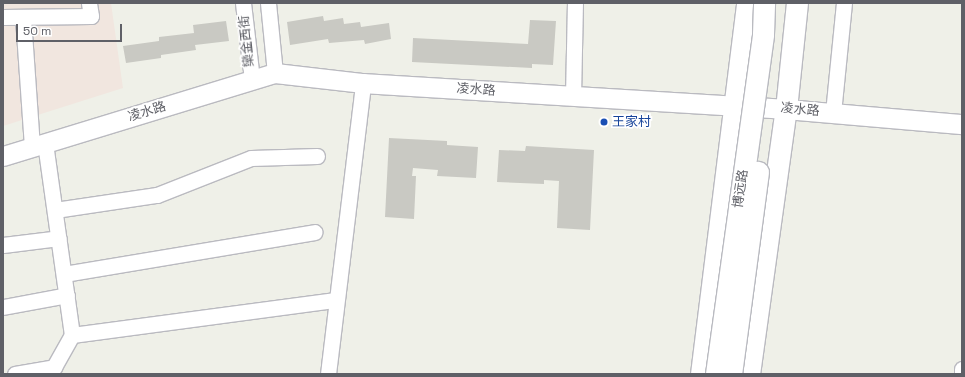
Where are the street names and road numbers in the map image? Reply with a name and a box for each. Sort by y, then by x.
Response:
street label: 欒金西街 [237,14,257,68]
street label: 凌水路 [456,81,496,99]
street label: 凌水路 [126,99,168,125]
street label: 凌水路 [780,101,820,119]
street label: 博远路 [731,169,751,209]

